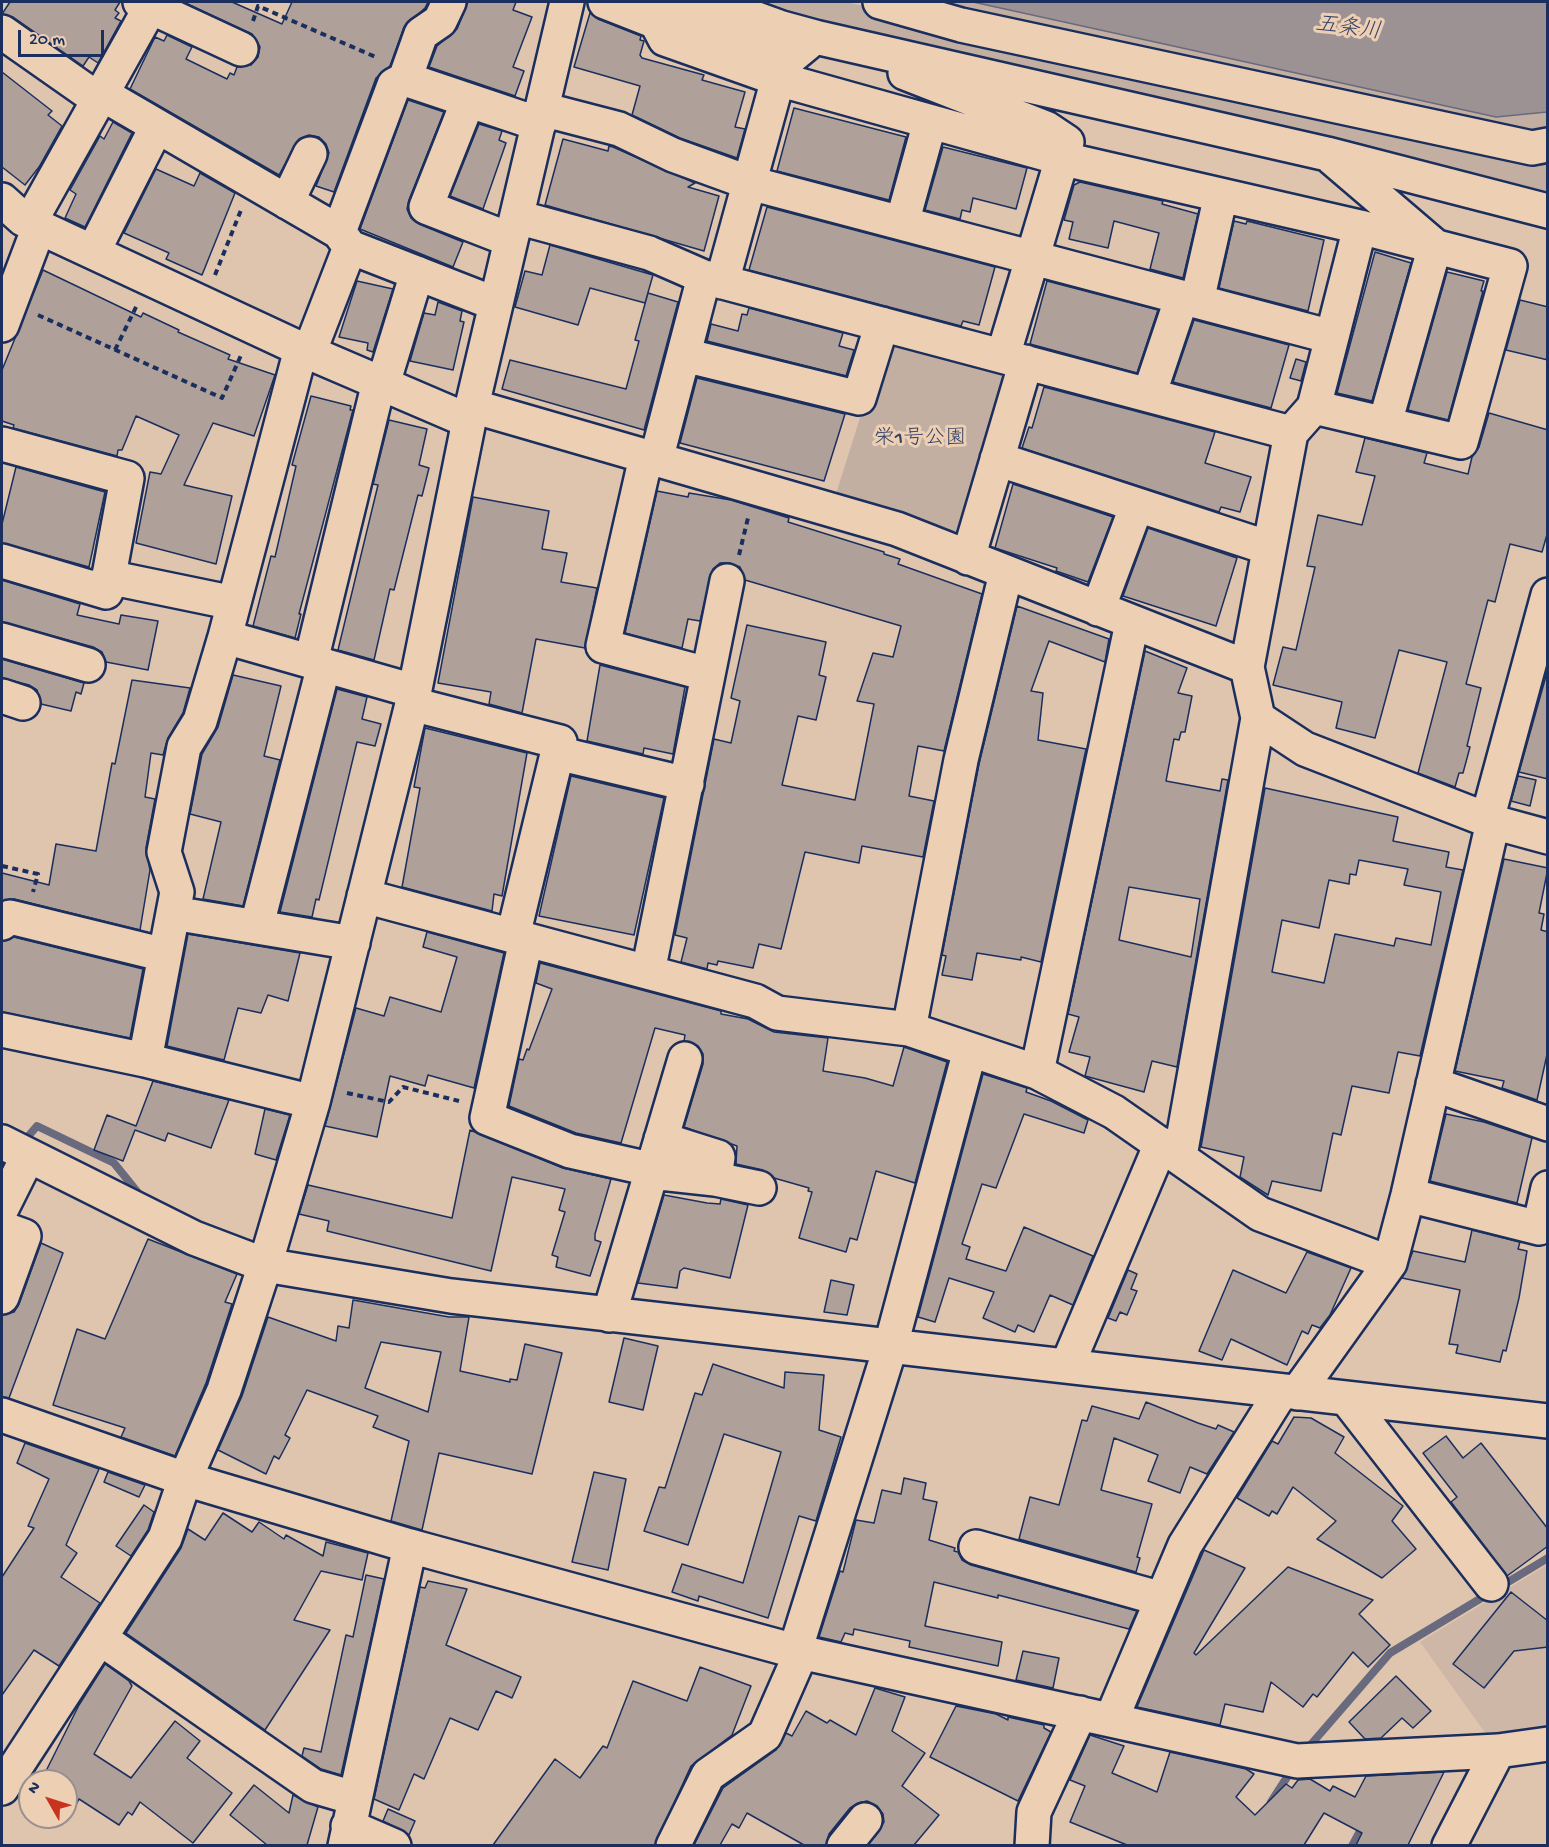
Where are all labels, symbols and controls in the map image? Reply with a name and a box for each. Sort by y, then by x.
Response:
water label: 五条川 [1314,13,1382,47]
scale bar [21,18,106,56]
text: 20 m [29,30,65,51]
park label: 栄1号公園 [874,427,966,453]
north arrow [18,1769,78,1829]
text: N [25,1779,46,1799]

